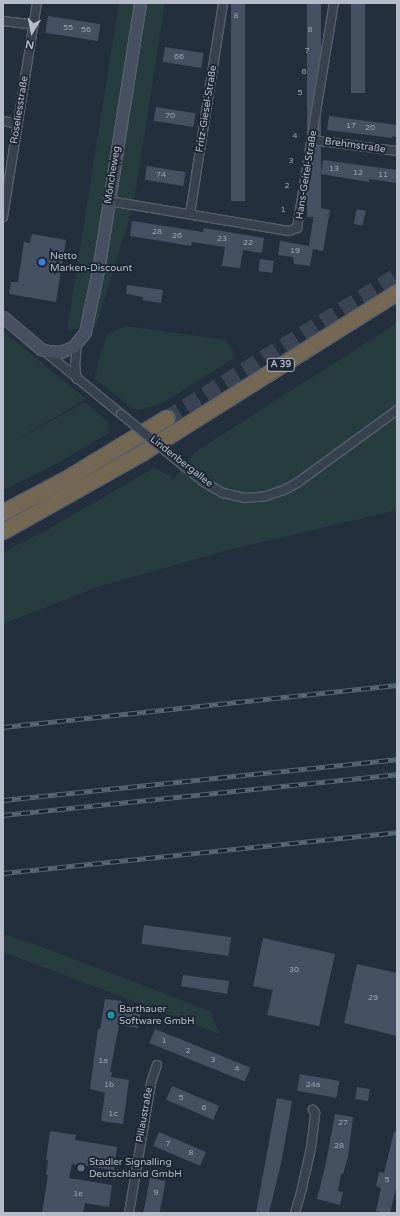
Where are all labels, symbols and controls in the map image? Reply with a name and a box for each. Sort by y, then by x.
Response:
house number: 8 [233,11,239,21]
north arrow [12,12,52,52]
house number: 55 [63,23,73,33]
house number: 56 [81,25,91,35]
house number: 8 [307,25,313,35]
text: N [24,37,35,51]
house number: 7 [304,46,310,56]
house number: 66 [174,52,184,62]
street label: Fritz-Giesel-Straße [194,65,220,153]
house number: 6 [301,67,307,77]
street label: Roseliesstraße [9,75,31,145]
house number: 5 [297,88,303,98]
house number: 70 [165,111,175,121]
house number: 17 [346,121,356,131]
house number: 20 [365,123,375,133]
street label: Hans-Geitel-Straße [294,130,320,220]
house number: 4 [292,131,298,141]
street label: Brehmstraße [324,136,386,156]
street label: Möncheweg [102,145,124,205]
house number: 3 [288,156,294,166]
house number: 13 [329,164,339,174]
house number: 12 [353,168,363,178]
house number: 74 [156,170,166,180]
house number: 11 [378,170,388,180]
house number: 2 [284,181,290,191]
house number: 1 [280,205,286,215]
house number: 28 [152,227,162,237]
house number: 26 [172,231,182,241]
house number: 23 [217,234,227,244]
house number: 22 [243,238,253,248]
house number: 19 [290,246,300,256]
place label: Netto Marken-Discount [50,250,132,274]
marker: Netto Marken-Discount [37,257,47,267]
road number: A 39 [266,358,296,372]
street label: Lindenbergallee [147,434,215,490]
house number: 30 [289,965,299,975]
house number: 29 [368,993,378,1003]
place label: Barthauer Software GmbH [119,1003,195,1026]
marker: Barthauer Software GmbH [106,1010,116,1020]
house number: 1 [161,1036,167,1046]
house number: 2 [185,1046,191,1056]
house number: 3 [210,1055,216,1065]
house number: 1a [98,1056,108,1066]
house number: 4 [234,1064,240,1074]
house number: 1b [104,1080,114,1090]
house number: 24a [306,1080,320,1090]
street label: Pillaustraße [134,1087,156,1143]
house number: 5 [178,1093,184,1103]
house number: 6 [201,1103,207,1113]
house number: 1c [108,1109,118,1119]
house number: 27 [338,1118,348,1128]
house number: 7 [165,1139,171,1149]
house number: 28 [334,1141,344,1151]
house number: 8 [188,1148,194,1158]
place label: Stadler Signalling Deutschland GmbH [89,1156,182,1180]
marker: Stadler Signalling Deutschland GmbH [76,1163,86,1173]
house number: 5 [384,1175,390,1185]
house number: 9 [153,1188,159,1198]
house number: 1e [73,1189,83,1199]

